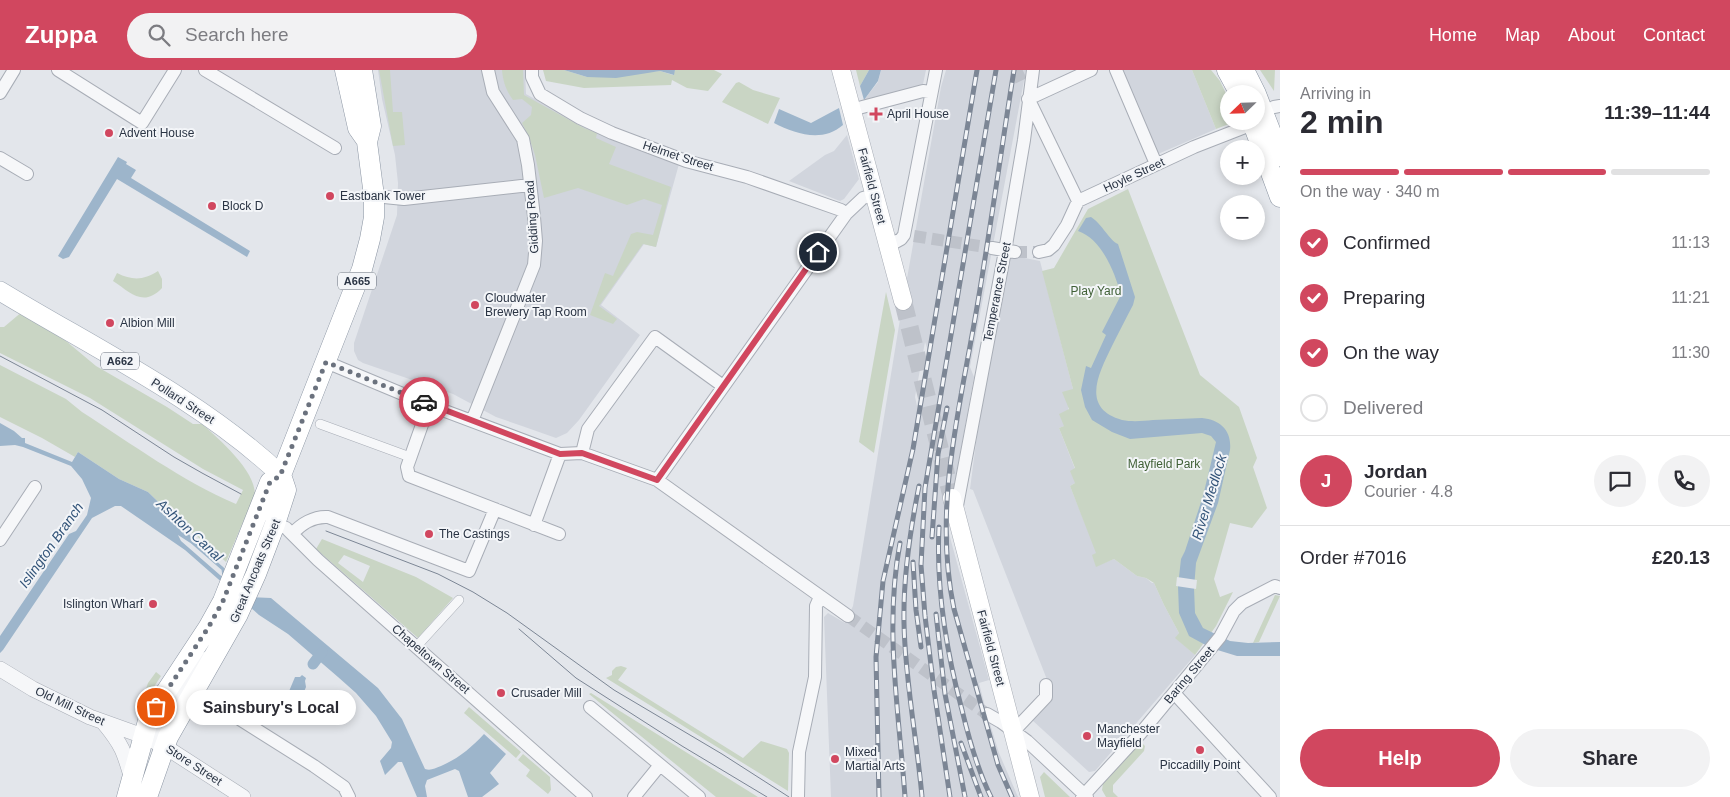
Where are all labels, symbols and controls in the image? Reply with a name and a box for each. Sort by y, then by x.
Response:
search box [127,13,477,58]
text: Zuppa [25,21,97,48]
icon: search [145,21,173,49]
text: Search here [185,24,289,45]
text: Home [1429,25,1477,45]
text: Map [1505,25,1540,45]
text: About [1568,25,1615,45]
text: Contact [1643,25,1705,45]
north arrow [1220,85,1265,130]
map controls [1220,85,1265,240]
text: Arriving in [1300,85,1371,102]
text: 11:39–11:44 [1604,102,1710,123]
text: 2 min [1300,104,1384,140]
marker: April House [869,107,883,121]
place label: April House [887,107,949,121]
place label: Advent House [119,126,195,140]
marker: Advent House [103,127,115,139]
street label: Helmet Street [641,138,716,174]
button: + [1220,140,1265,185]
street label: Fairfield Street [855,147,889,226]
street label: Hoyle Street [1101,154,1167,195]
street label: Gidding Road [522,180,542,254]
text: On the way · 340 m [1300,183,1440,200]
place label: Eastbank Tower [340,189,425,203]
marker: Eastbank Tower [324,190,336,202]
button: − [1220,195,1265,240]
place label: Block D [222,199,264,213]
marker: Block D [206,200,218,212]
icon: check [1300,229,1328,257]
pin [797,231,839,273]
text: Confirmed [1343,232,1431,253]
text: 11:13 [1671,234,1710,251]
icon: home [804,238,832,266]
street label: Temperance Street [980,240,1014,343]
road number: A665 [338,272,376,290]
park label: Play Yard [1071,284,1121,298]
icon: check [1300,284,1328,312]
text: Preparing [1343,287,1425,308]
text: 11:21 [1671,289,1710,306]
place label: Cloudwater Brewery Tap Room [485,291,587,319]
marker: Cloudwater Brewery Tap Room [469,299,481,311]
place label: Albion Mill [120,316,175,330]
marker: Albion Mill [104,317,116,329]
icon: check [1300,339,1328,367]
text: On the way [1343,342,1439,363]
text: 11:30 [1671,344,1710,361]
road number: A662 [101,352,139,370]
street label: Pollard Street [149,375,218,427]
courier [399,377,449,427]
icon: car [410,388,438,416]
text: Delivered [1343,397,1423,418]
water label: River Medlock [1188,451,1230,542]
button: chat [1594,455,1646,507]
button: phone [1658,455,1710,507]
park label: Mayfield Park [1128,457,1201,471]
text: Jordan [1364,461,1427,482]
text: J [1321,470,1331,491]
text: Courier · 4.8 [1364,483,1453,500]
water label: Ashton Canal [153,495,227,565]
water label: Islington Branch [16,499,86,591]
street label: Great Ancoats Street [227,516,283,625]
place label: The Castings [439,527,510,541]
marker: The Castings [423,528,435,540]
text: Order #7016 [1300,547,1407,568]
text: £20.13 [1652,547,1710,568]
place label: Islington Wharf [63,597,144,611]
marker: Islington Wharf [147,598,159,610]
street label: Fairfield Street [974,609,1008,688]
street label: Chapeltown Street [389,621,473,697]
street label: Baring Street [1161,643,1217,706]
street label: Old Mill Street [33,684,108,729]
pin [135,686,177,728]
place label: Crusader Mill [511,686,582,700]
marker: Crusader Mill [495,687,507,699]
callout: Sainsbury's Local [186,690,356,724]
icon: bag [142,693,170,721]
text: Sainsbury's Local [203,699,339,716]
place label: Manchester Mayfield [1097,722,1160,750]
button: Help [1300,729,1500,787]
button: Share [1510,729,1710,787]
marker: Manchester Mayfield [1081,730,1093,742]
street label: Store Street [163,742,225,789]
marker: Piccadilly Point [1194,744,1206,756]
place label: Mixed Martial Arts [845,745,905,773]
marker: Mixed Martial Arts [829,753,841,765]
place label: Piccadilly Point [1160,758,1241,772]

